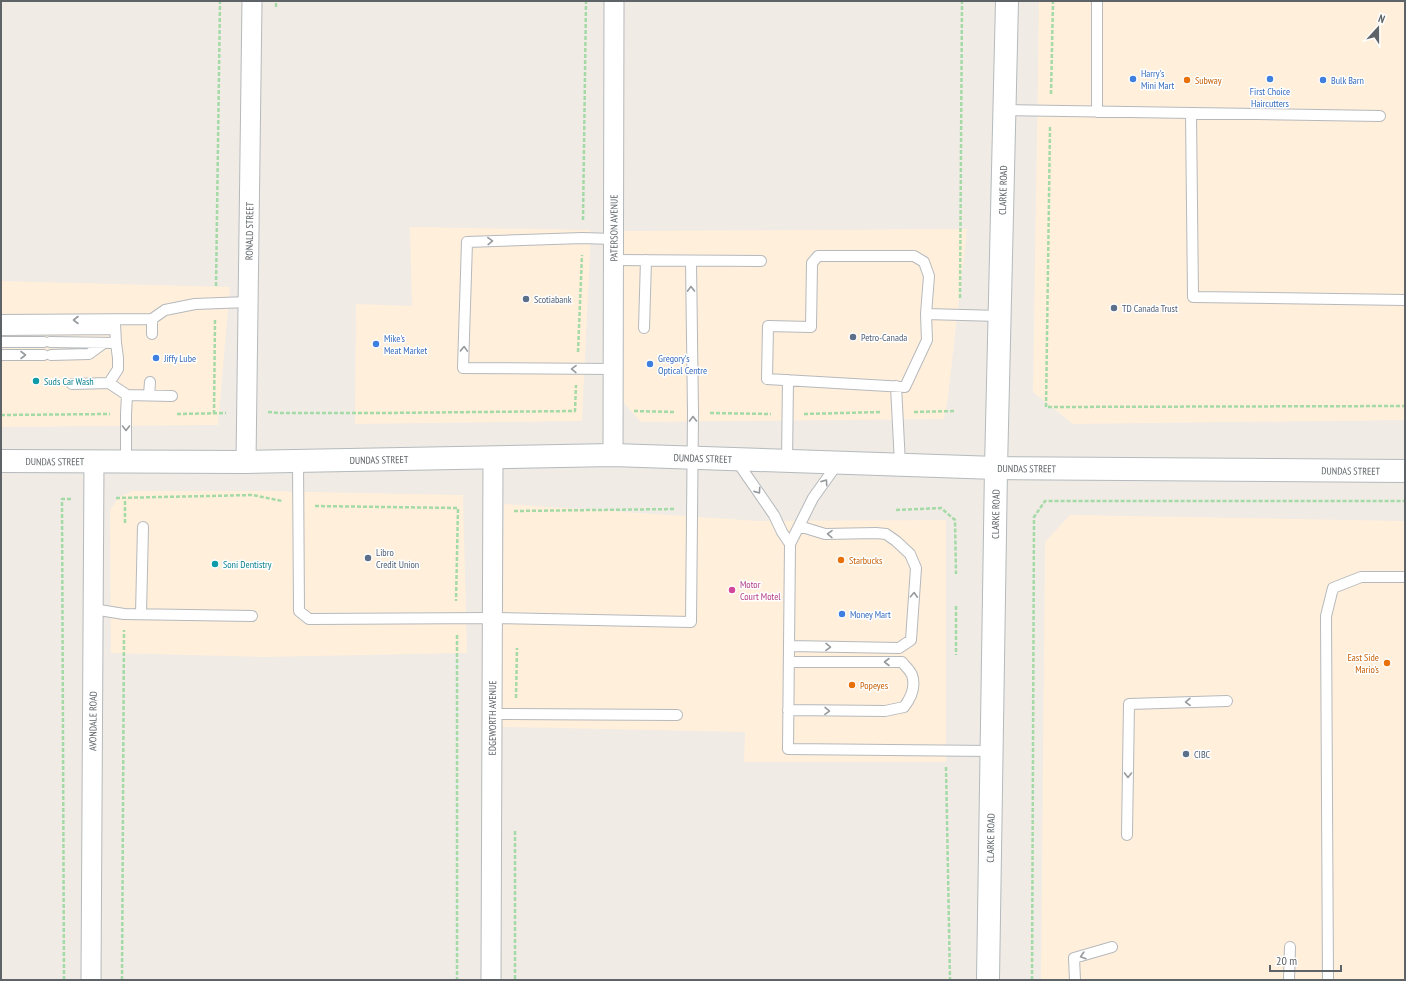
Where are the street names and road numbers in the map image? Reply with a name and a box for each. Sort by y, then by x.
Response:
street label: CLARKE ROAD [996,165,1010,215]
street label: PATERSON AVENUE [607,194,621,262]
street label: RONALD STREET [243,201,256,260]
street label: DUNDAS STREET [673,451,733,466]
street label: DUNDAS STREET [350,453,409,467]
street label: DUNDAS STREET [26,455,85,468]
street label: DUNDAS STREET [997,462,1057,475]
street label: DUNDAS STREET [1321,464,1381,478]
street label: CLARKE ROAD [989,489,1003,539]
street label: EDGEWORTH AVENUE [486,680,499,756]
street label: AVONDALE ROAD [86,691,100,751]
street label: CLARKE ROAD [984,813,998,863]

